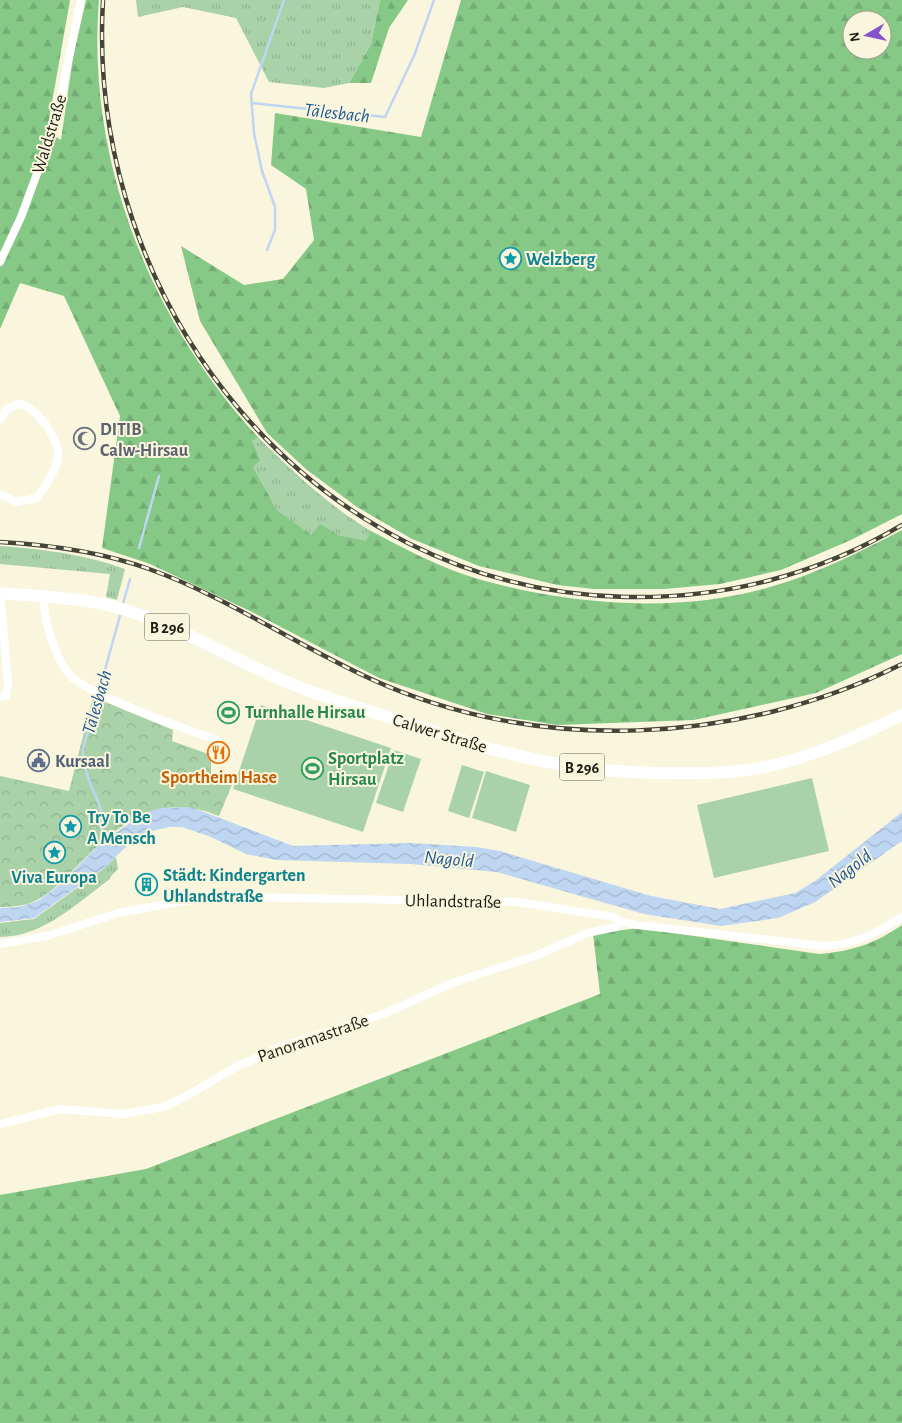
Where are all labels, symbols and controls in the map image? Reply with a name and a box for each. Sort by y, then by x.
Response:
north arrow [842,10,892,60]
text: N [847,31,863,43]
street label: Waldstraße [29,93,71,176]
water label: Tälesbach [303,101,371,126]
place icon: Welzberg [498,247,522,271]
place label: Welzberg [526,251,596,269]
place label: DITIB Calw-Hirsau [100,421,189,460]
mosque icon: DITIB Calw-Hirsau [72,427,96,451]
road number: B 296 [144,614,190,640]
water label: Tälesbach [79,668,116,737]
sports icon: Turnhalle Hirsau [217,700,241,724]
place label: Turnhalle Hirsau [245,704,366,722]
street label: Calwer Straße [390,711,489,757]
restaurant icon: Sportheim Hase [207,740,231,764]
public building icon: Kursaal [27,749,51,773]
place label: Sportplatz Hirsau [328,750,404,789]
place label: Kursaal [55,753,110,771]
road number: B 296 [560,754,604,780]
sports icon: Sportplatz Hirsau [300,756,324,780]
place label: Sportheim Hase [161,769,277,787]
place label: Try To Be A Mensch [87,809,156,848]
place icon: Try To Be A Mensch [59,815,83,839]
place icon: Viva Europa [42,840,66,864]
water label: Nagold [825,846,876,892]
water label: Nagold [423,848,475,871]
place label: Städt: Kindergarten Uhlandstraße [163,867,306,906]
place label: Viva Europa [11,869,97,887]
building icon: Städt: Kindergarten Uhlandstraße [135,873,159,897]
street label: Uhlandstraße [405,892,501,912]
street label: Panoramastraße [256,1012,371,1066]

